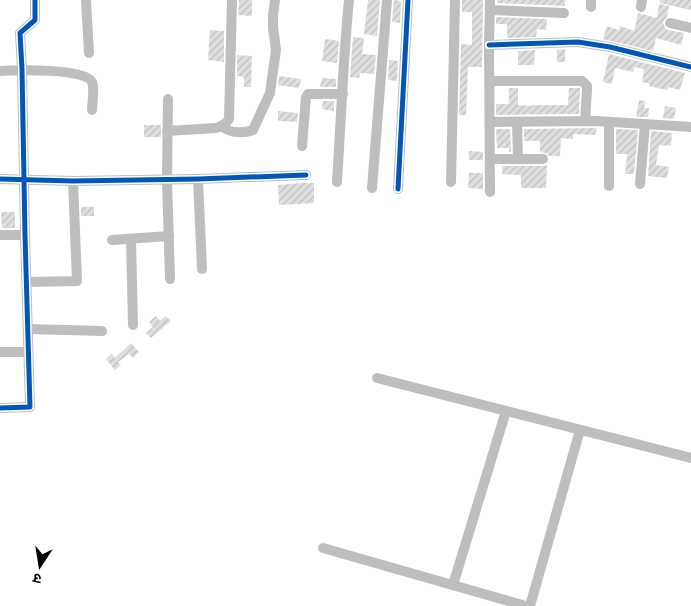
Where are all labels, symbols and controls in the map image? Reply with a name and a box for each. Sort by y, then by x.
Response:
north arrow [15,541,65,591]
text: उ [31,569,43,588]

